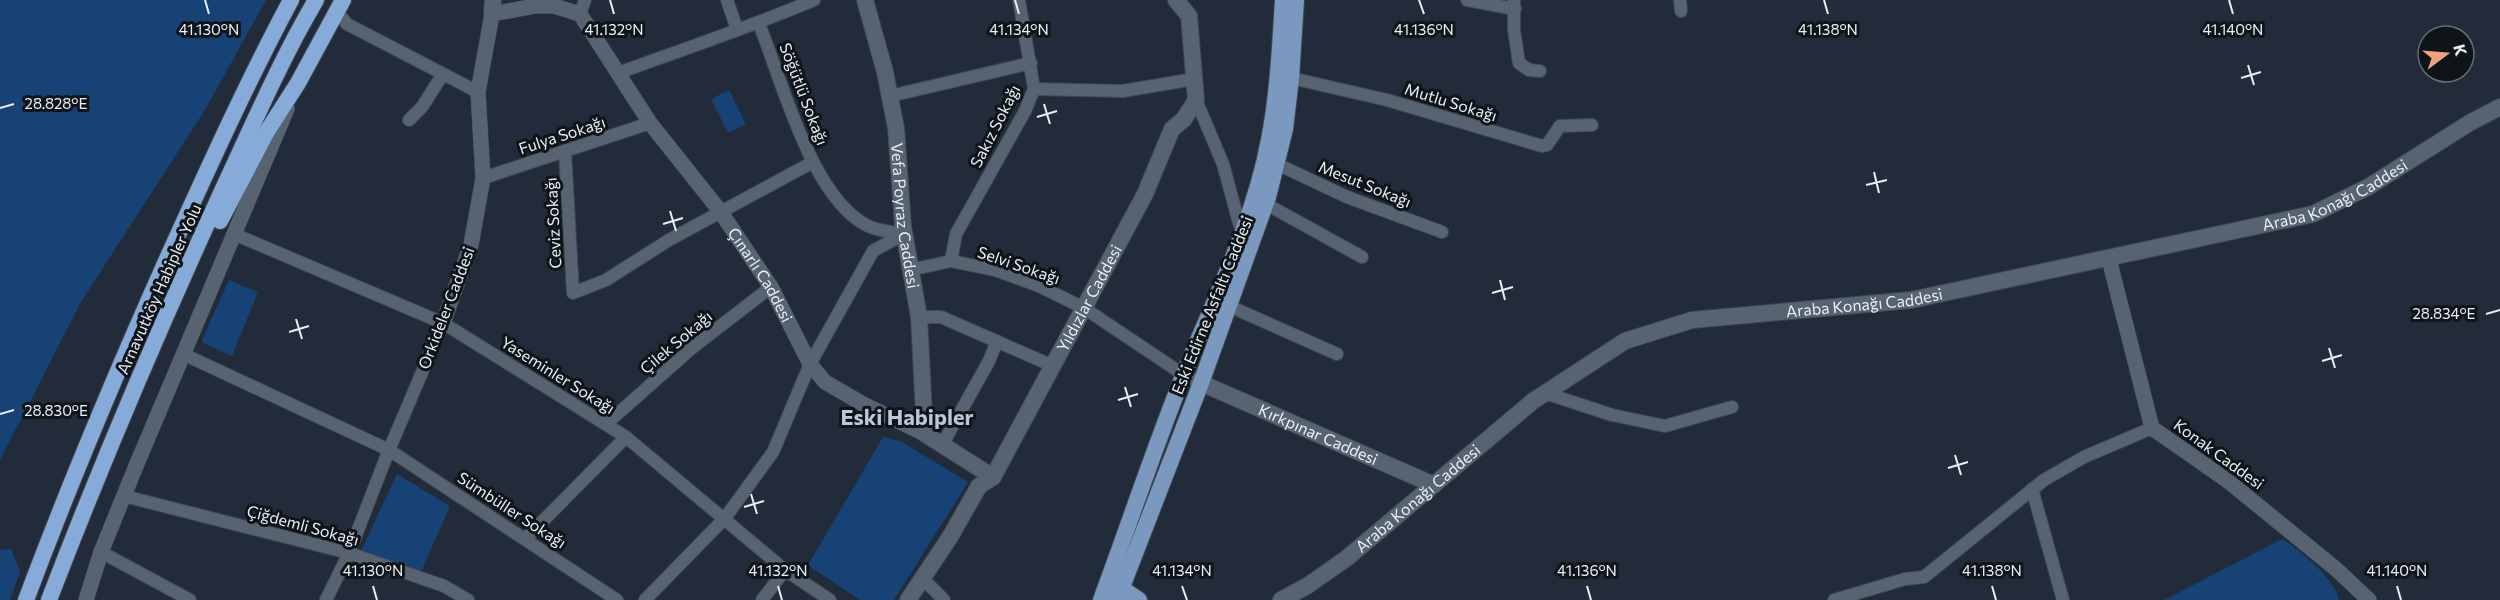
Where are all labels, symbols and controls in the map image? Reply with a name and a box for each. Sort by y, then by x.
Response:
text: 41.130°N [179,20,239,38]
text: 41.132°N [584,20,644,38]
text: 41.134°N [989,20,1049,38]
text: 41.136°N [1394,20,1454,38]
text: 41.138°N [1798,20,1858,38]
text: 41.140°N [2203,20,2263,38]
north arrow [2416,24,2476,84]
street label: Söğütlü Sokağı [776,40,833,148]
text: K [2450,42,2472,58]
street label: Mutlu Sokağı [1403,78,1500,125]
street label: Sakız Sokağı [966,81,1024,170]
text: 28.828°E [25,94,87,112]
street label: Fulya Sokağı [516,112,608,158]
street label: Vefa Poyraz Caddesi [888,142,924,290]
street label: Araba Konağı Caddesi [2261,155,2411,234]
street label: Mesut Sokağı [1316,156,1414,211]
street label: Ceviz Sokağı [541,177,564,269]
street label: Arnavutköy Habipler Yolu [112,201,205,377]
street label: Eski Edirne Asfaltı Caddesi [1167,213,1256,397]
street label: Çınarlı Caddesi [725,223,797,325]
street label: Yıldızlar Caddesi [1052,241,1125,355]
street label: Selvi Sokağı [975,242,1063,288]
street label: Orkideler Caddesi [413,244,478,372]
street label: Araba Konağı Caddesi [1785,284,1944,320]
text: 28.834°E [2413,304,2476,322]
street label: Çilek Sokağı [636,306,716,377]
street label: Yaseminler Sokağı [498,332,619,417]
street label: Kırkpınar Caddesi [1256,399,1381,468]
text: 28.830°E [24,401,88,419]
district label: Eski Habipler [840,403,974,430]
street label: Konak Caddesi [2171,415,2268,493]
street label: Araba Konağı Caddesi [1351,440,1484,556]
street label: Sümbüller Sokağı [454,467,570,552]
street label: Çiğdemli Sokağı [245,500,361,549]
text: 41.130°N [343,561,403,579]
text: 41.132°N [748,561,808,579]
text: 41.134°N [1152,561,1212,579]
text: 41.136°N [1557,561,1617,579]
text: 41.138°N [1962,561,2022,579]
text: 41.140°N [2367,561,2427,579]

